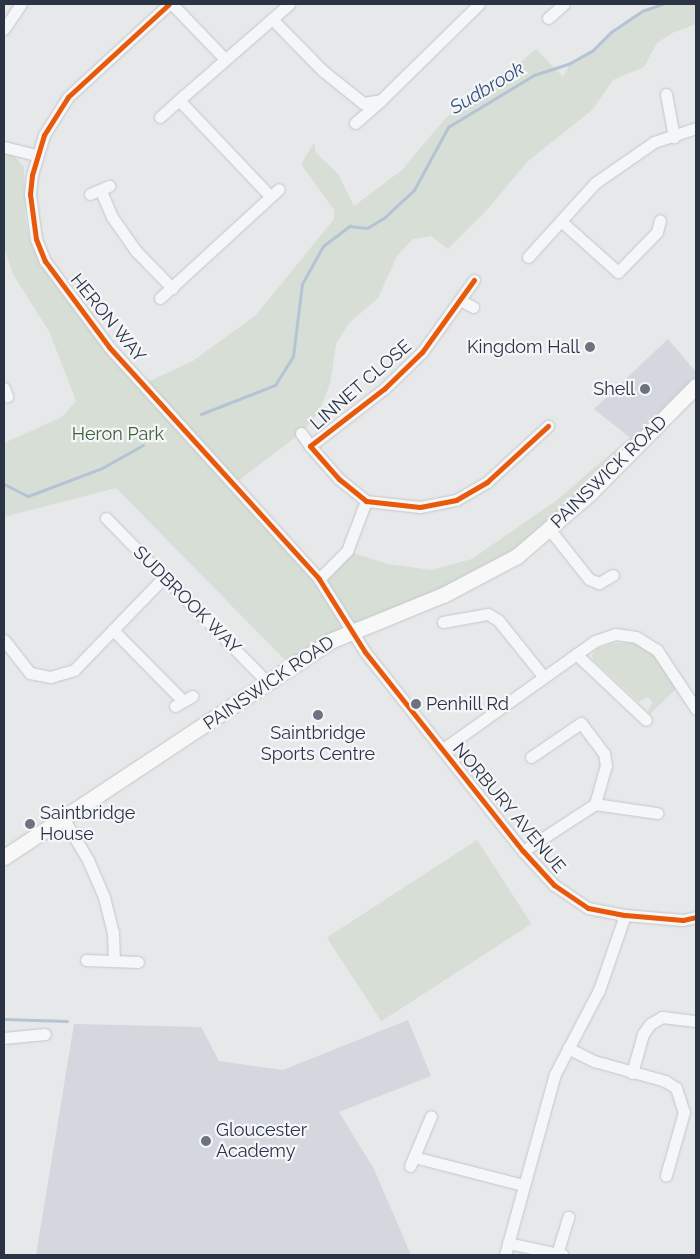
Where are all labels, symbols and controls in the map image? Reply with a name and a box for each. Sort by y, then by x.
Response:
water label: Sudbrook [446,57,528,119]
street label: HERON WAY [66,269,150,367]
street label: LINNET CLOSE [306,335,416,435]
place label: Kingdom Hall [467,336,580,358]
marker: Kingdom Hall [584,341,596,353]
place label: Shell [593,378,635,400]
marker: Shell [639,383,651,395]
street label: PAINSWICK ROAD [546,411,672,533]
park label: Heron Park [72,423,164,445]
street label: SUDBROOK WAY [128,541,246,659]
street label: PAINSWICK ROAD [199,631,339,735]
place label: Penhill Rd [426,693,510,715]
marker: Penhill Rd [410,698,422,710]
marker: Saintbridge Sports Centre [312,709,324,721]
place label: Saintbridge Sports Centre [261,723,375,766]
street label: NORBURY AVENUE [448,738,570,878]
place label: Saintbridge House [40,803,135,846]
marker: Saintbridge House [24,818,36,830]
place label: Gloucester Academy [216,1120,307,1162]
marker: Gloucester Academy [200,1135,212,1147]

